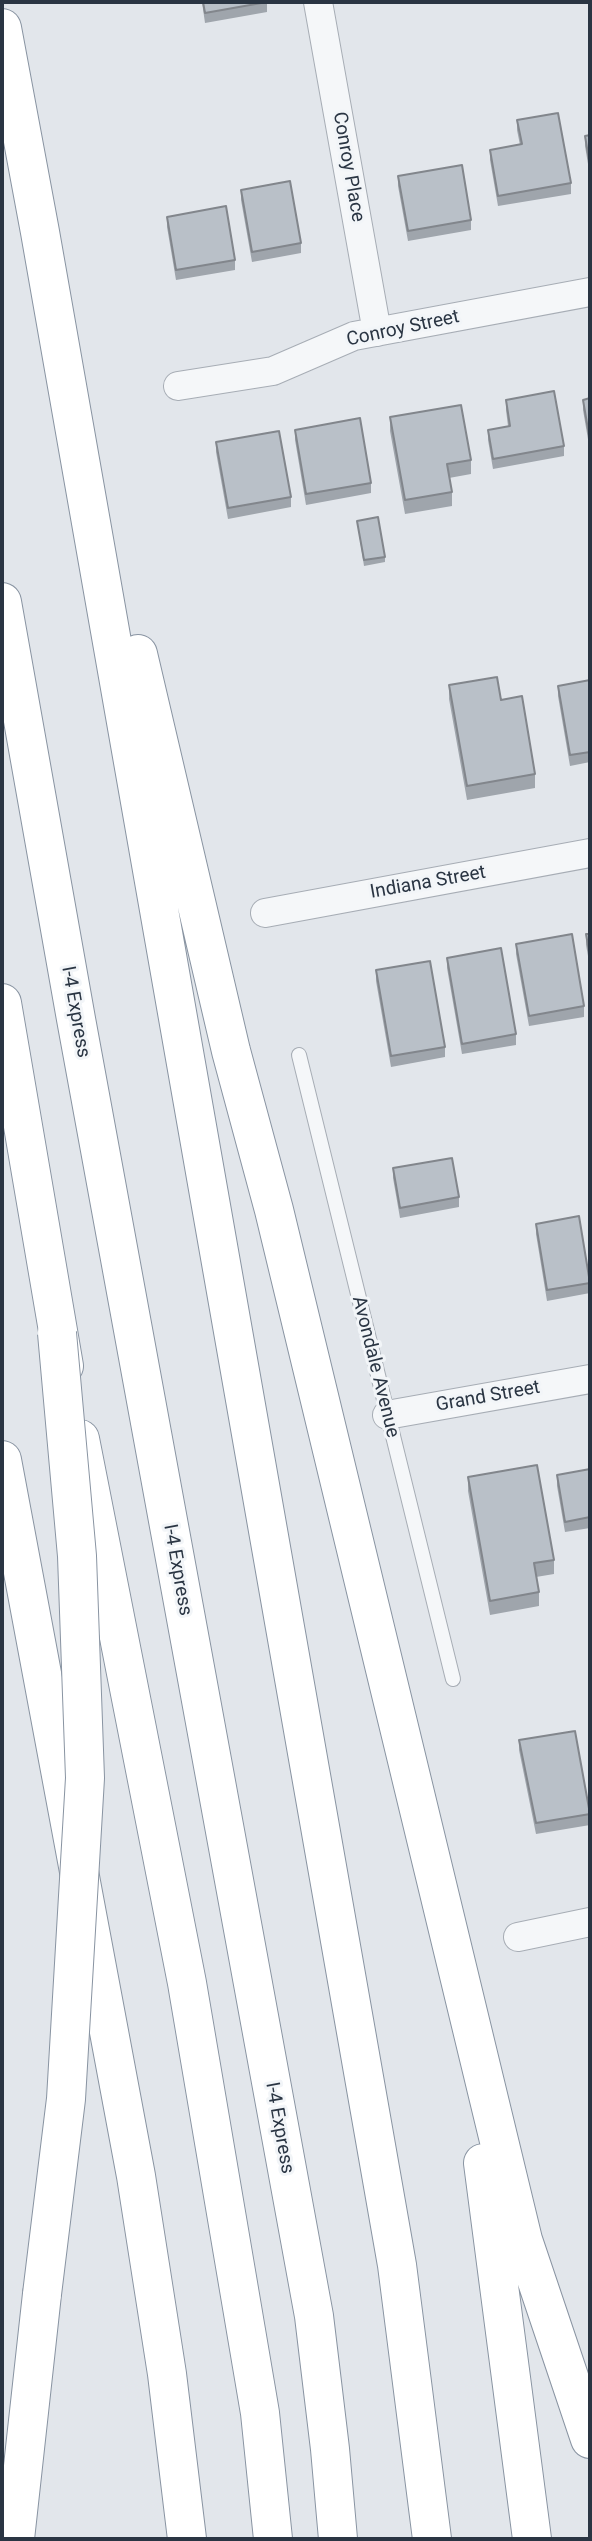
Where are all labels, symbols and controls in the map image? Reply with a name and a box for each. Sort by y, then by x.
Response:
street label: Conroy Place [327,110,369,224]
street label: Conroy Street [345,306,461,352]
street label: Indiana Street [368,862,488,904]
street label: I-4 Express [56,964,94,1060]
street label: Avondale Avenue [346,1294,404,1440]
street label: Grand Street [434,1377,542,1417]
street label: I-4 Express [158,1522,196,1618]
street label: I-4 Express [260,2080,298,2176]

